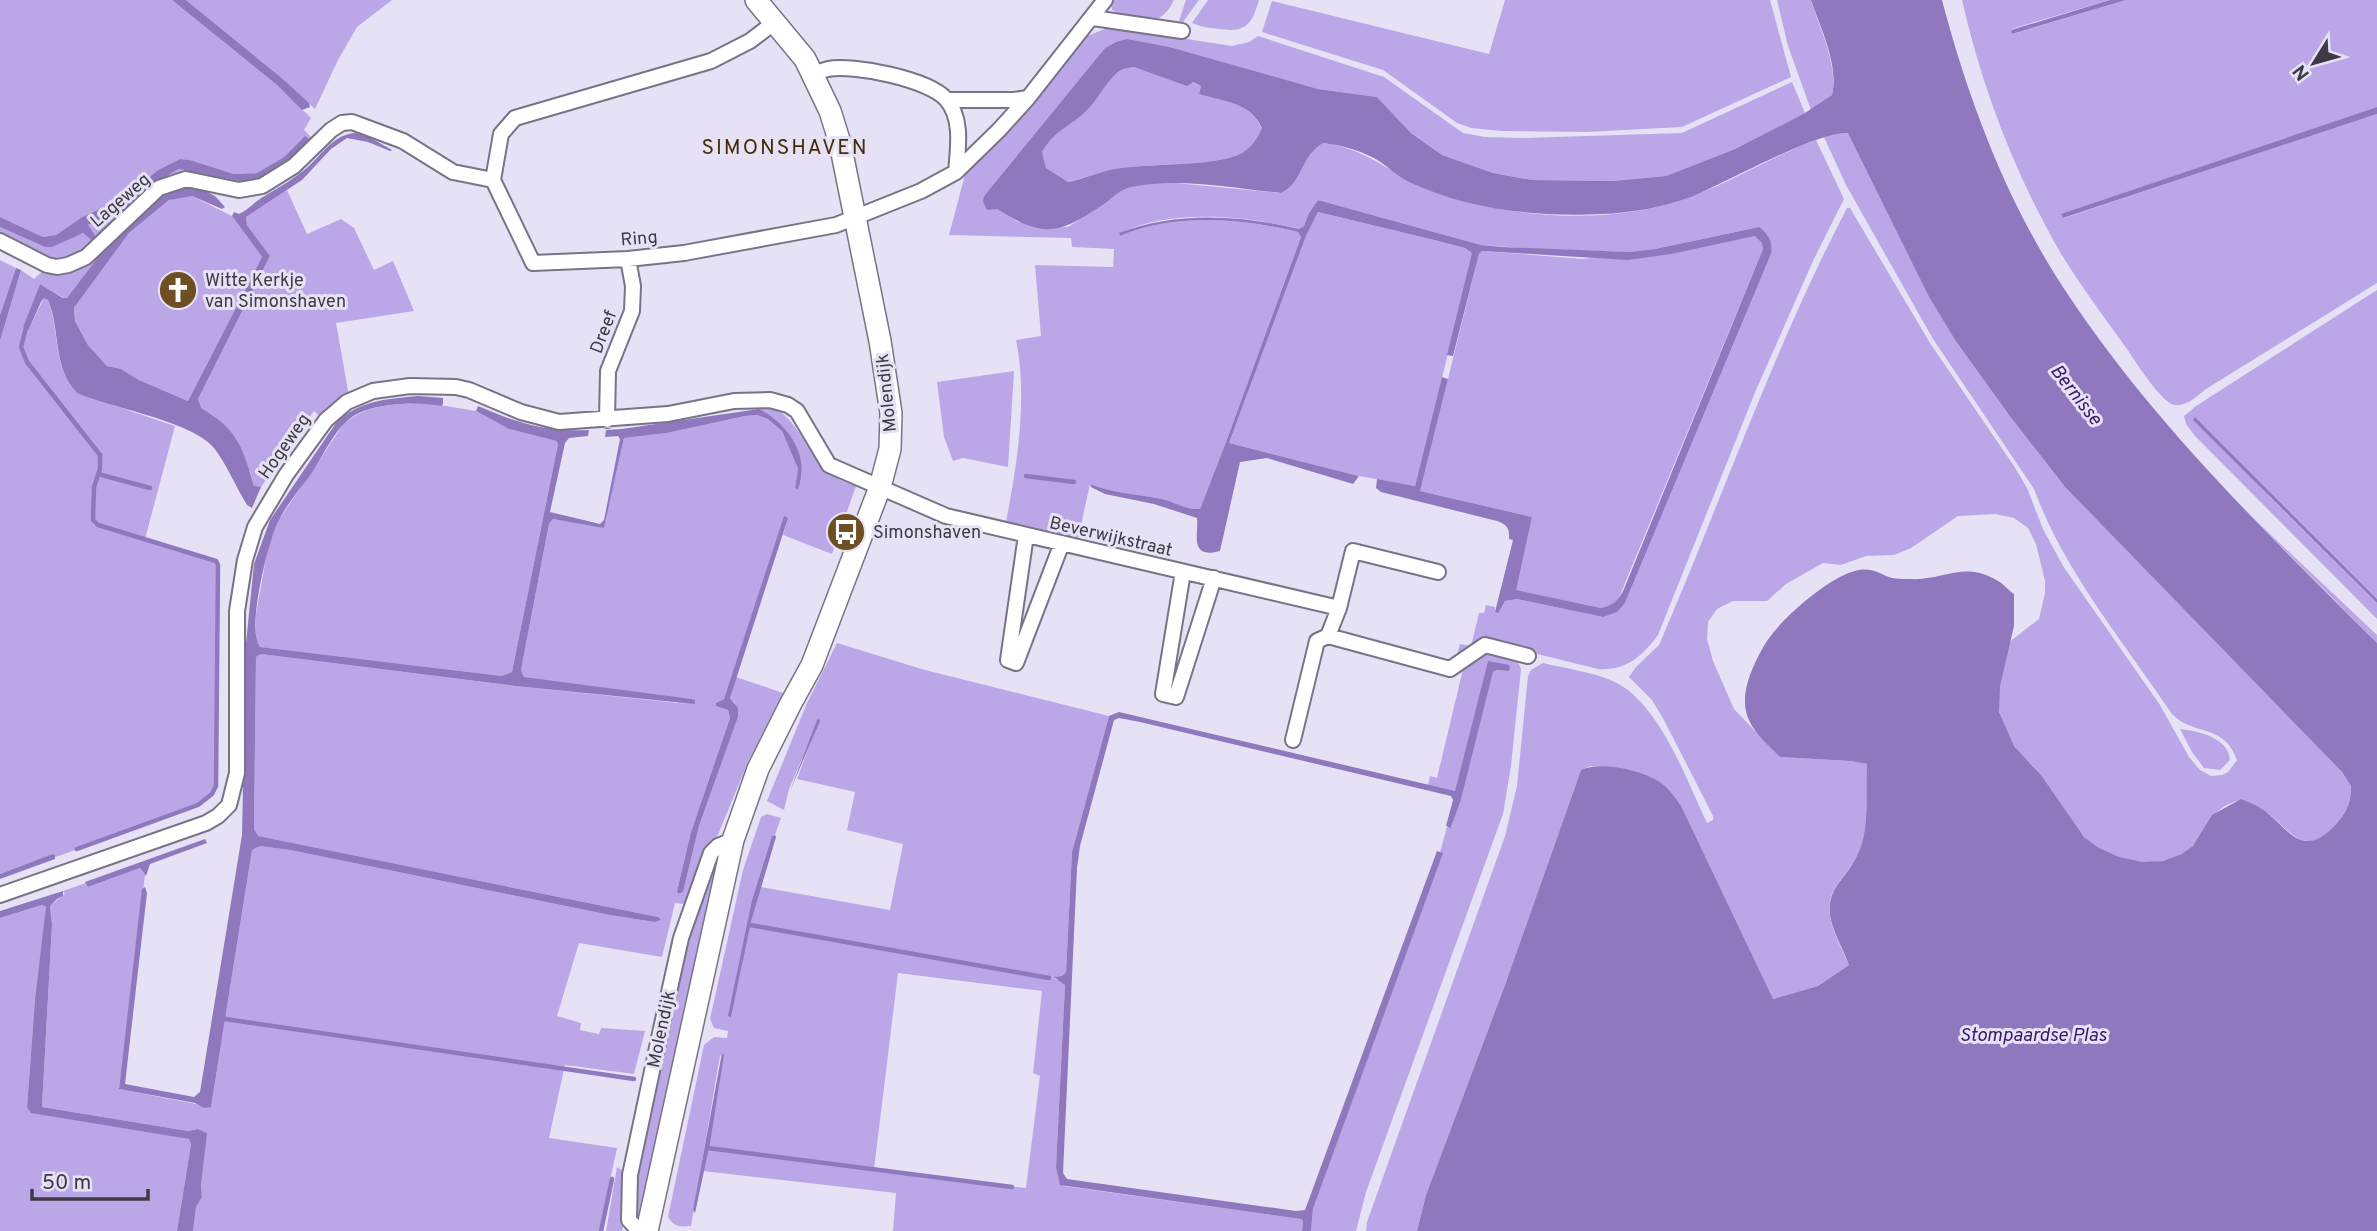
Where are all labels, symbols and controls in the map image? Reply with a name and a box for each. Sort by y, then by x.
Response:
north arrow [2279,28,2349,98]
text: N [2288,59,2316,85]
district label: SIMONSHAVEN [701,135,869,162]
street label: Lageweg [86,169,156,233]
street label: Ring [620,226,659,253]
church icon: Witte Kerkje van Simonshaven [157,269,199,311]
place label: Witte Kerkje van Simonshaven [205,270,346,314]
street label: Dreef [586,308,623,357]
street label: Molendijk [872,352,903,433]
water label: Bernisse [2044,360,2107,431]
street label: Hogeweg [254,409,316,484]
bus stop icon: Simonshaven [825,511,867,553]
street label: Beverwijkstraat [1047,512,1174,563]
place label: Simonshaven [873,522,981,545]
street label: Molendijk [643,988,682,1070]
water label: Stompaardse Plas [1959,1024,2107,1048]
scale bar [32,1158,147,1202]
text: 50 m [42,1170,91,1197]

